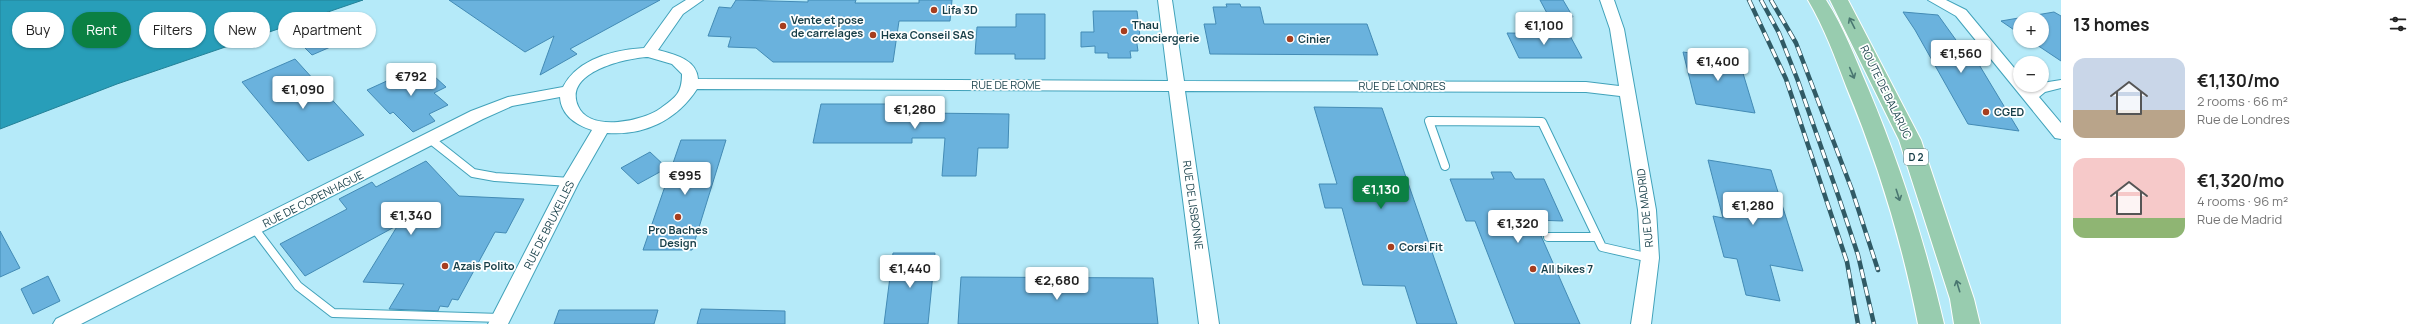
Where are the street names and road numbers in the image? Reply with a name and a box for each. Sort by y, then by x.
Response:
street label: ROUTE DE BALARUC [1857,43,1916,141]
street label: RUE DE ROME [971,77,1041,92]
street label: RUE DE LONDRES [1359,78,1446,93]
road number: D 2 [1904,149,1928,165]
street label: RUE DE LISBONNE [1180,159,1207,251]
street label: RUE DE COPENHAGUE [260,167,366,231]
street label: RUE DE MADRID [1633,168,1656,248]
street label: RUE DE BRUXELLES [520,178,577,272]

